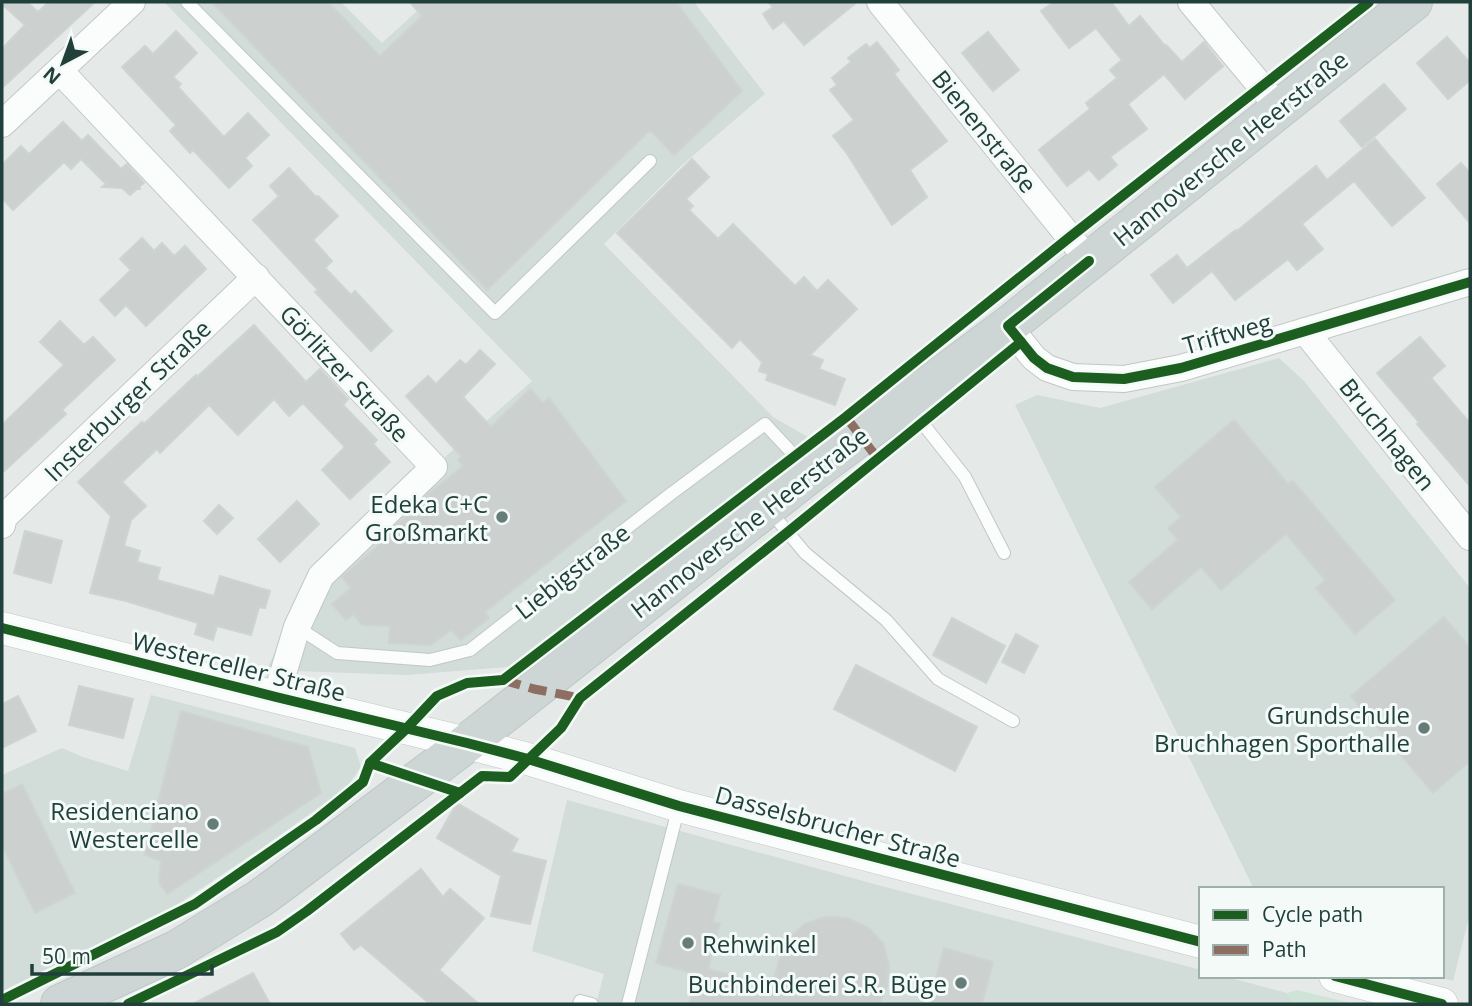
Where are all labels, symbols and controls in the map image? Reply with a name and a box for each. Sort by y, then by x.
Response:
north arrow [28,28,98,98]
street label: Hannoversche Heerstraße [1106,43,1354,253]
text: N [37,61,66,91]
street label: Bienenstraße [925,63,1045,199]
street label: Görlitzer Straße [273,297,417,449]
street label: Triftweg [1179,305,1275,361]
street label: Insterburger Straße [37,312,217,488]
street label: Bruchhagen [1333,371,1443,497]
street label: Hannoversche Heerstraße [623,419,875,625]
place label: Edeka C+C Großmarkt [365,487,488,548]
marker: Edeka C+C Großmarkt [494,509,510,525]
street label: Liebigstraße [508,516,636,626]
street label: Westerceller Straße [129,624,349,708]
place label: Grundschule Bruchhagen Sporthalle [1154,698,1410,759]
marker: Grundschule Bruchhagen Sporthalle [1416,720,1432,736]
street label: Dasselsbrucher Straße [712,777,964,875]
place label: Residenciano Westercelle [50,794,199,855]
marker: Residenciano Westercelle [205,816,221,832]
legend [1199,887,1444,978]
text: Cycle path [1262,900,1363,928]
place label: Rehwinkel [702,927,817,960]
scale bar [32,932,212,976]
marker: Rehwinkel [680,935,696,951]
text: Path [1262,935,1307,963]
text: 50 m [42,942,91,970]
place label: Buchbinderei S.R. Büge [688,967,947,1000]
marker: Buchbinderei S.R. Büge [953,975,969,991]

